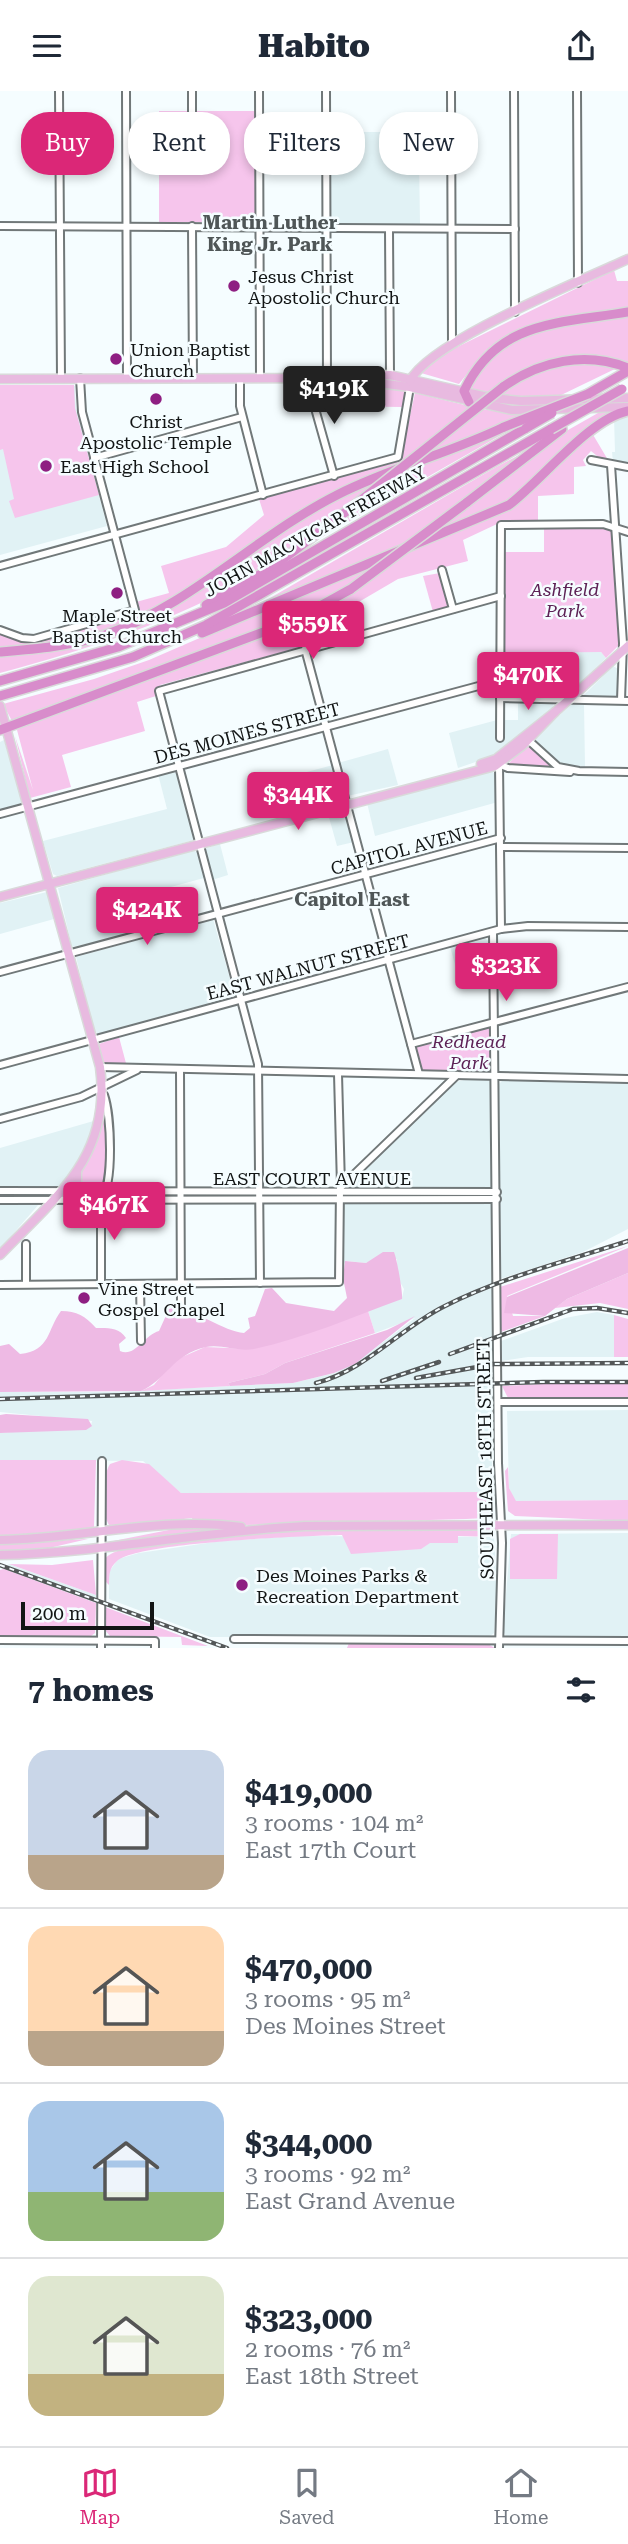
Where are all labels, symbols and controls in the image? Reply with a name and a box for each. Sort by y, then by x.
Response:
icon: menu [28,27,66,65]
text: Habito [258,27,370,65]
icon: share [562,27,600,65]
chip: Buy [21,112,114,175]
chip: Rent [128,112,230,175]
chip: Filters [244,112,365,175]
chip: New [379,112,478,175]
district label: Martin Luther King Jr. Park [203,211,338,256]
place label: Jesus Christ Apostolic Church [248,266,400,308]
marker: Jesus Christ Apostolic Church [226,278,242,294]
place label: Union Baptist Church [130,339,250,381]
marker: Union Baptist Church [108,351,124,367]
pin: $419K [285,367,383,426]
text: $419K [299,375,369,402]
marker: Christ Apostolic Temple [148,391,164,407]
place label: Christ Apostolic Temple [80,411,232,453]
place label: East High School [60,456,210,477]
marker: East High School [38,458,54,474]
street label: JOHN MACVICAR FREEWAY [200,461,430,601]
park label: Ashfield Park [530,579,599,621]
marker: Maple Street Baptist Church [109,585,125,601]
pin: $559K [264,601,362,661]
place label: Maple Street Baptist Church [52,605,183,647]
text: $559K [278,610,348,637]
pin: $470K [479,653,577,712]
text: $470K [493,661,563,688]
street label: DES MOINES STREET [152,698,342,768]
pin: $344K [249,773,347,832]
text: $344K [263,781,333,808]
street label: CAPITOL AVENUE [328,817,490,879]
pin: $424K [98,887,196,947]
district label: Capitol East [294,888,410,911]
text: $424K [112,896,182,923]
street label: EAST WALNUT STREET [204,930,412,1004]
pin: $323K [457,943,555,1003]
text: $323K [471,952,541,979]
park label: Redhead Park [431,1031,506,1073]
street label: EAST COURT AVENUE [213,1168,411,1189]
pin: $467K [65,1183,163,1242]
text: $467K [79,1191,149,1218]
place label: Vine Street Gospel Chapel [98,1278,225,1320]
marker: Vine Street Gospel Chapel [76,1290,92,1306]
street label: SOUTHEAST 18TH STREET [472,1338,498,1580]
place label: Des Moines Parks & Recreation Department [256,1565,459,1607]
marker: Des Moines Parks & Recreation Department [234,1577,250,1593]
scale bar [21,1599,154,1631]
text: 200 m [32,1602,86,1625]
icon: filters [562,1671,600,1709]
text: 7 homes [28,1673,154,1708]
text: $419,000 [245,1775,372,1810]
icon: home [84,1778,168,1862]
text: 3 rooms · 104 m² [245,1810,423,1837]
text: East 17th Court [245,1837,416,1864]
text: $470,000 [245,1951,372,1986]
icon: home [84,1954,168,2038]
text: 3 rooms · 95 m² [245,1986,411,2013]
text: Des Moines Street [245,2013,446,2040]
text: $344,000 [245,2126,372,2161]
icon: home [84,2129,168,2213]
text: 3 rooms · 92 m² [245,2161,411,2188]
text: East Grand Avenue [245,2188,455,2215]
text: $323,000 [245,2301,372,2336]
icon: home [84,2304,168,2388]
text: 2 rooms · 76 m² [245,2336,411,2363]
text: East 18th Street [245,2363,419,2390]
tab: Map [80,2464,120,2529]
tab: Saved [279,2464,334,2529]
tab: Home [493,2464,548,2529]

